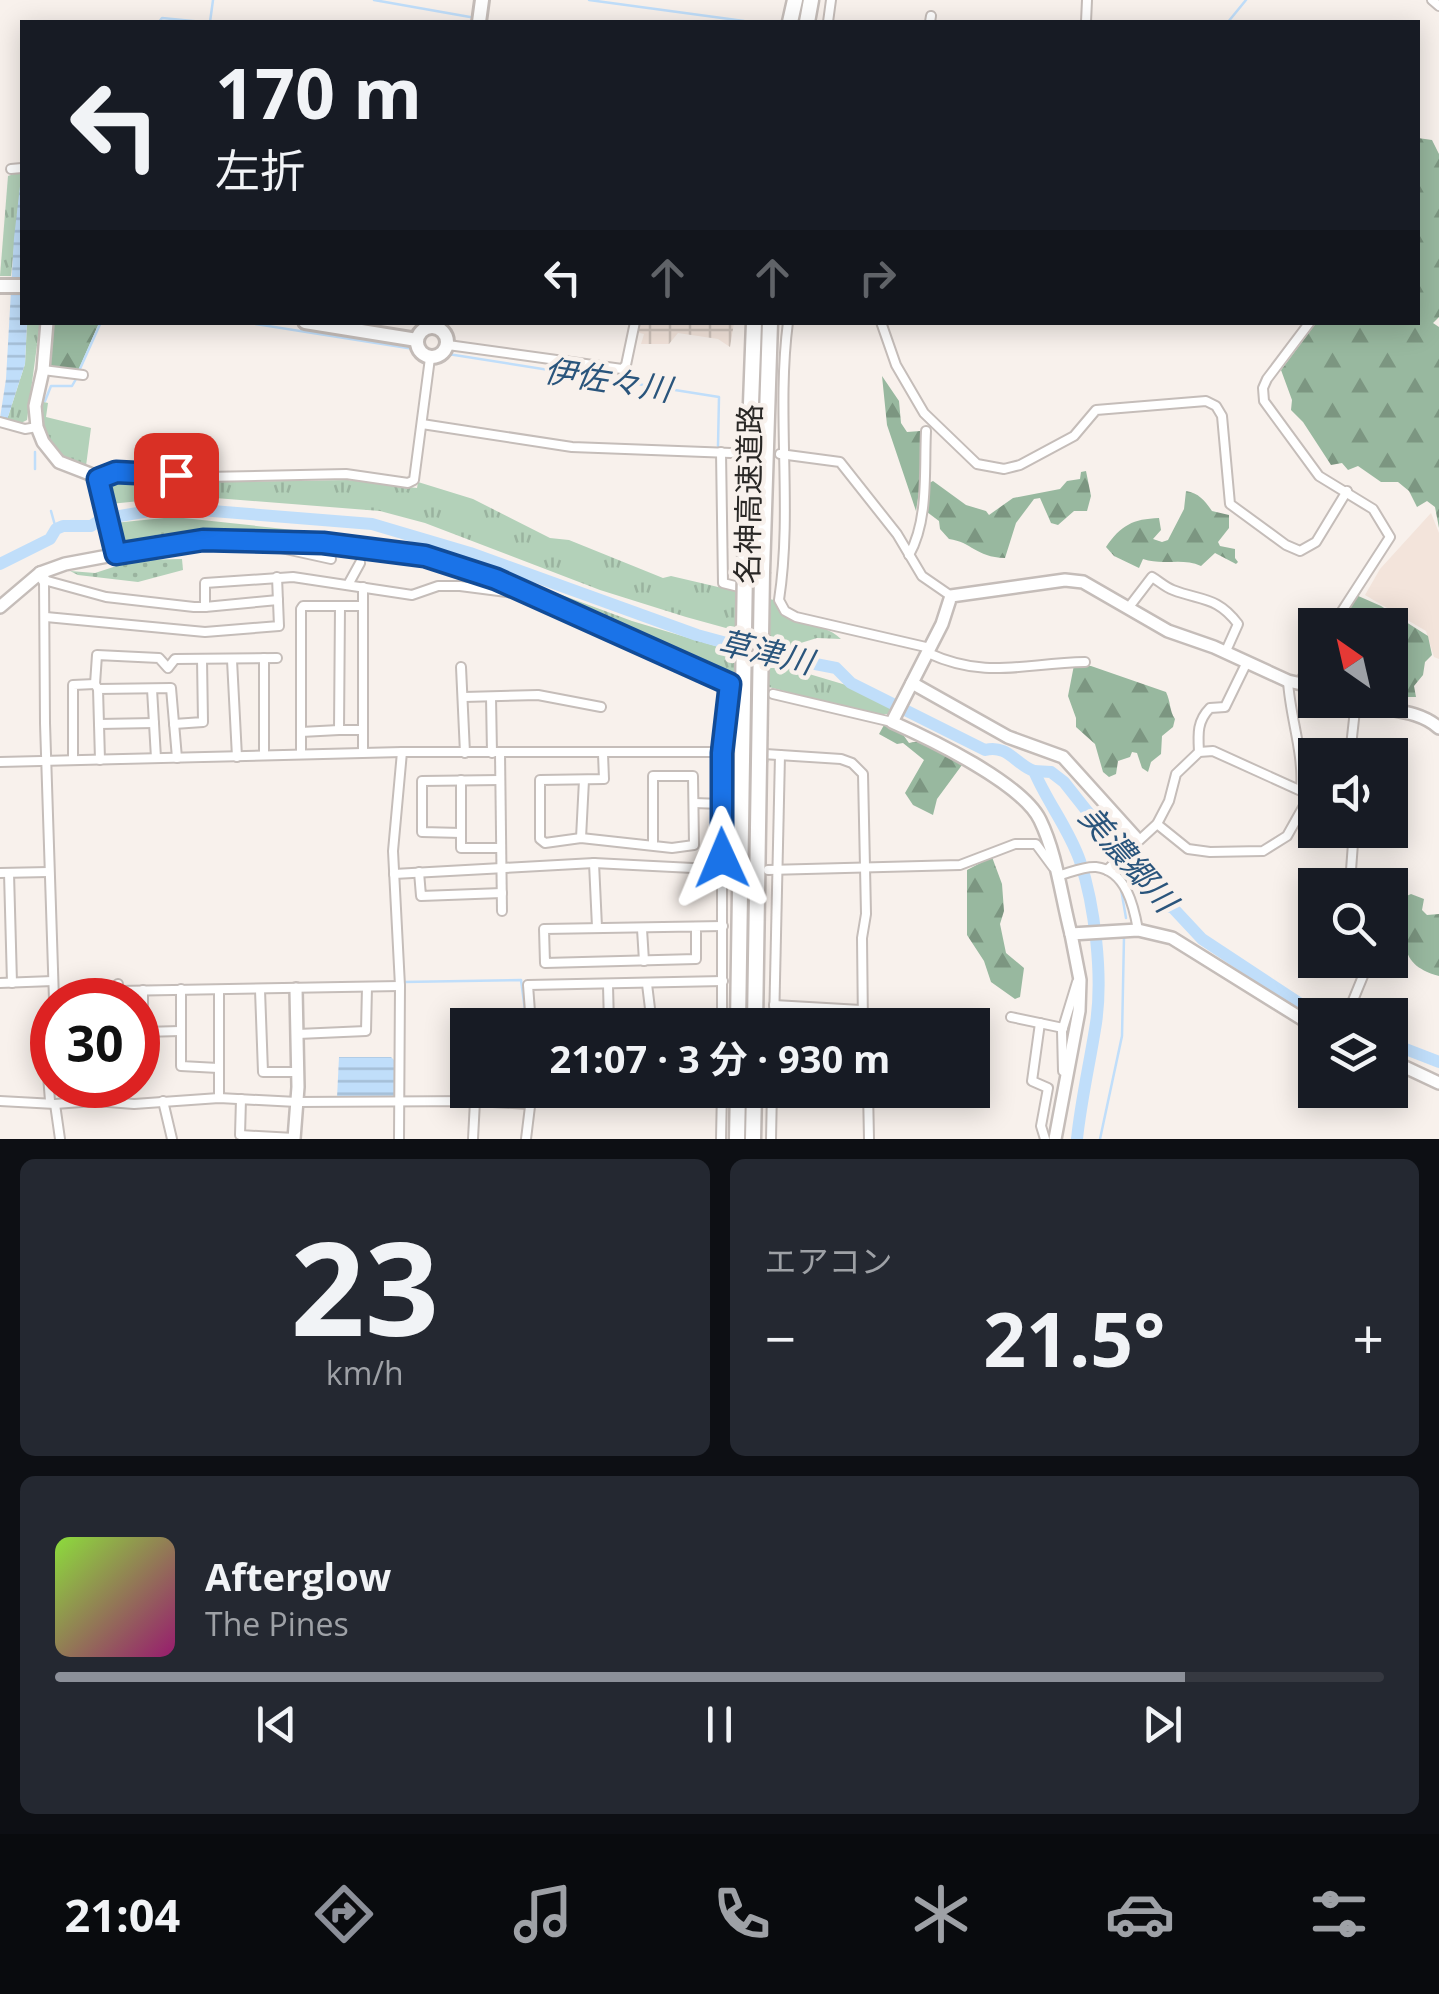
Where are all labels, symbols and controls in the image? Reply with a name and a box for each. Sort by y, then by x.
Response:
text: 170 m [215,44,422,140]
icon: left [50,60,180,190]
text: 左折 [215,139,305,200]
icon: left [535,250,590,305]
icon: ahead [640,250,695,305]
icon: ahead [745,250,800,305]
icon: right [850,250,905,305]
water label: 伊佐々川 [541,348,678,411]
street label: 名神高速道路 [726,404,770,584]
pin [134,433,219,518]
icon: arrive [149,448,204,503]
north arrow [1298,608,1408,718]
map controls [1298,608,1408,1108]
water label: 草津川 [714,619,821,683]
button: sound [1298,738,1408,848]
water label: 美濃郷川 [1071,796,1189,923]
position arrow [670,806,774,910]
button: search [1298,868,1408,978]
speed limit sign: 30 [30,978,160,1108]
button: layers [1298,998,1408,1108]
text: 21:07 · 3 分 · 930 m [550,1032,890,1084]
text: 23 [290,1197,439,1374]
text: エアコン [765,1239,893,1282]
text: 21.5° [983,1287,1165,1389]
text: − [765,1300,796,1375]
text: + [1353,1300,1384,1375]
text: km/h [326,1351,404,1394]
text: Afterglow [205,1550,391,1602]
text: The Pines [205,1602,349,1645]
icon: previous [249,1697,304,1752]
icon: pause [692,1697,747,1752]
icon: next [1135,1697,1190,1752]
icon: directions [309,1879,379,1949]
icon: music [508,1879,578,1949]
icon: phone [707,1879,777,1949]
icon: climate [906,1879,976,1949]
icon: car [1105,1879,1175,1949]
icon: filters [1304,1879,1374,1949]
text: 21:04 [65,1884,180,1945]

